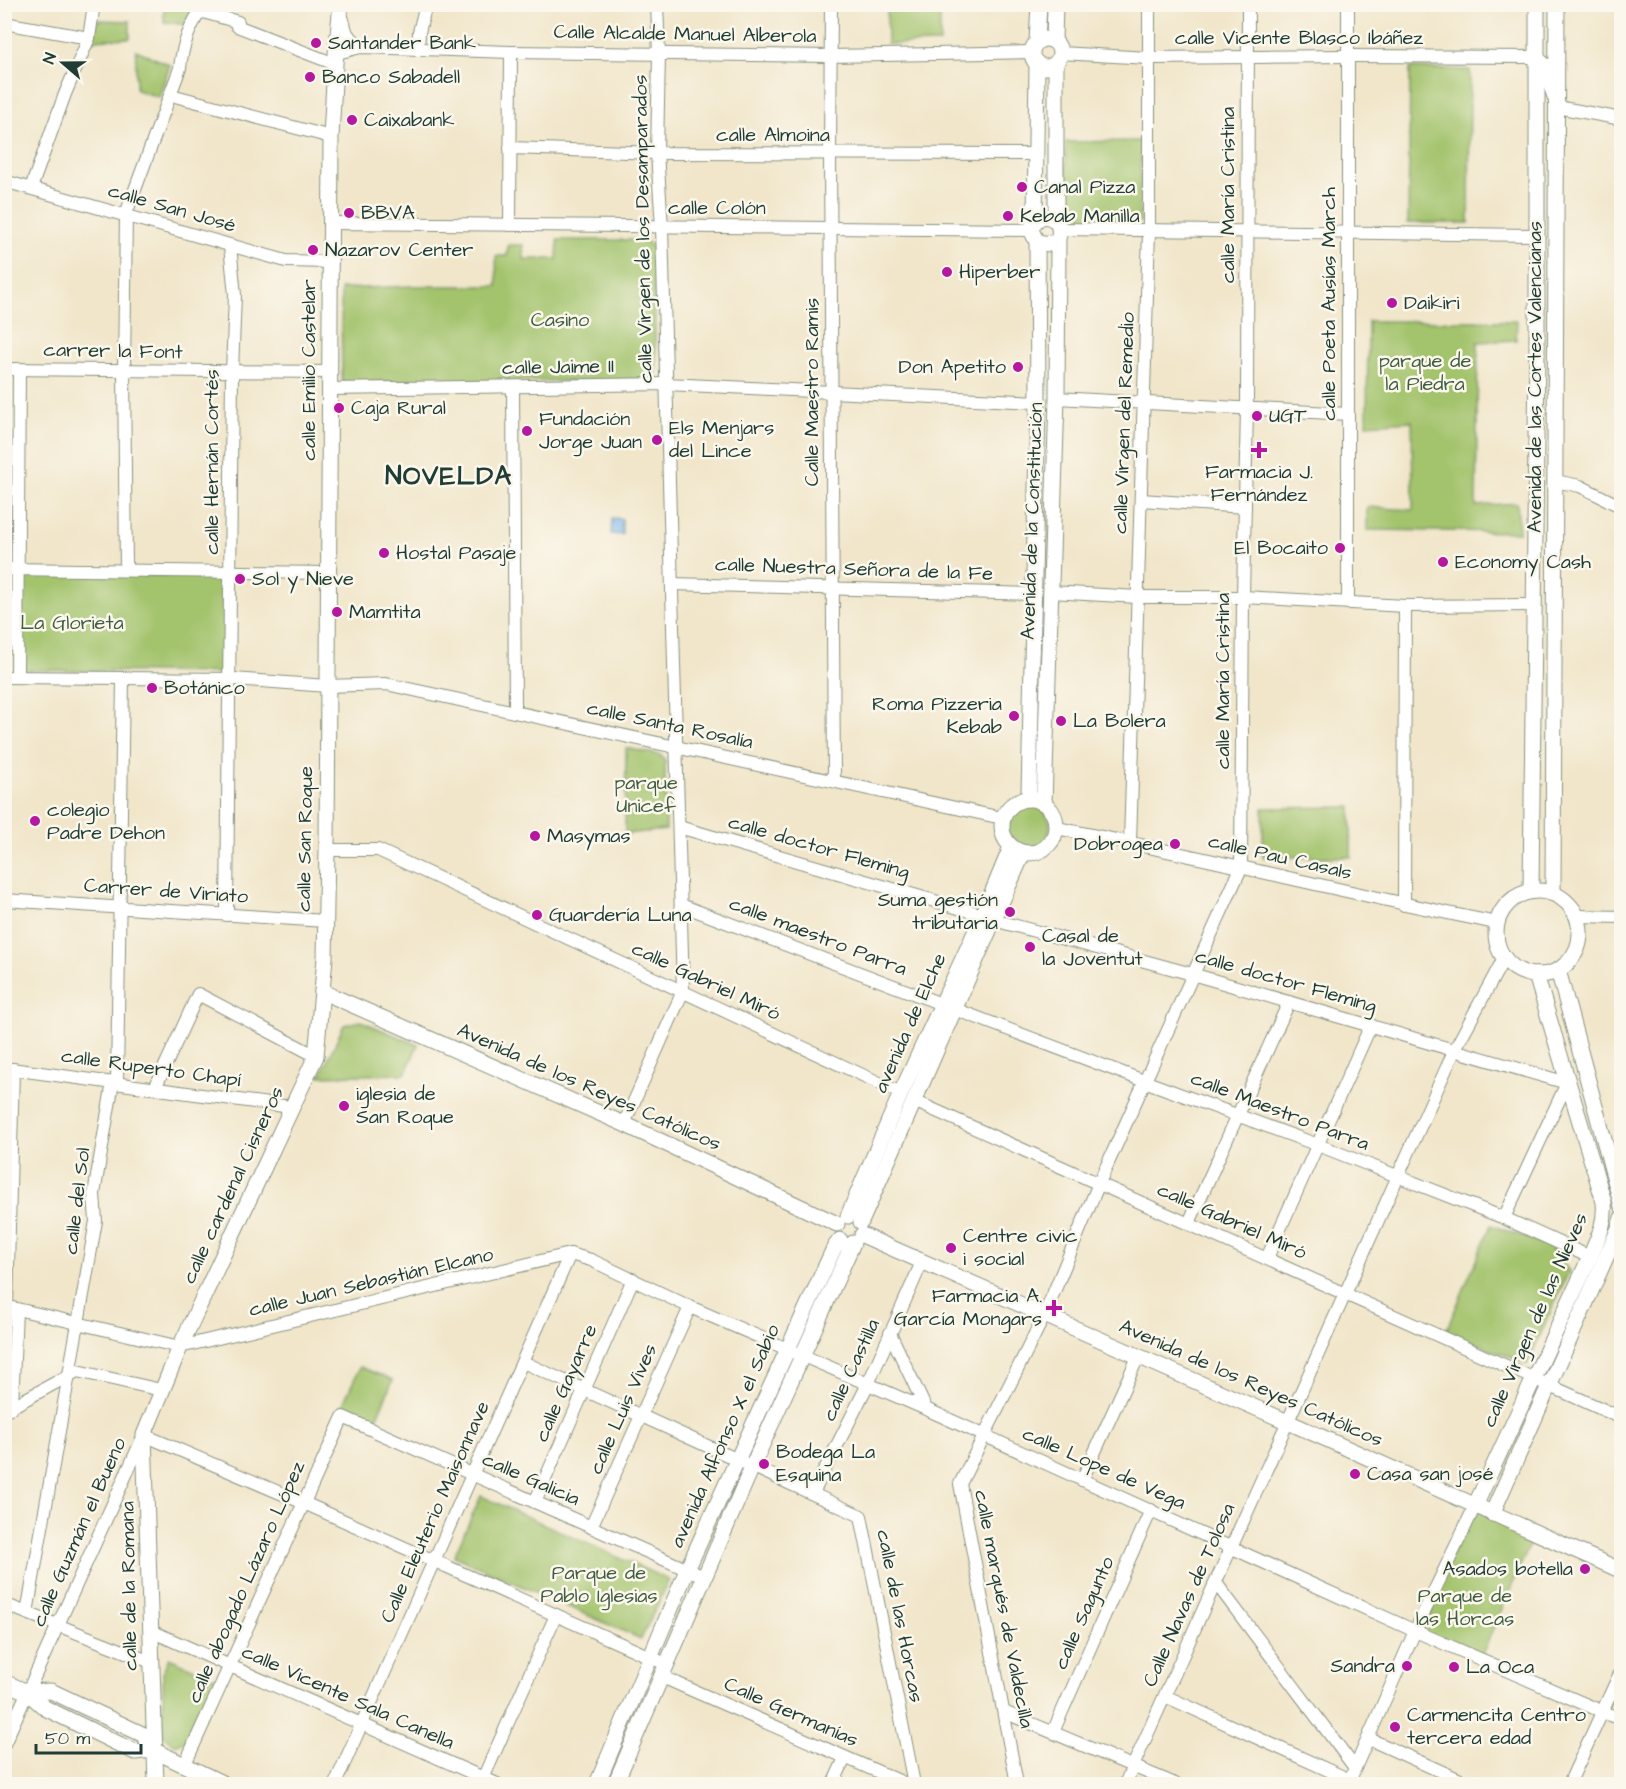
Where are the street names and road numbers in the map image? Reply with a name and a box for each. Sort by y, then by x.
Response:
street label: Calle Alcalde Manuel Alberola [553,18,817,50]
street label: calle Vicente Blasco Ibáñez [1175,24,1423,52]
street label: calle Virgen de los Desamparados [626,74,661,384]
street label: calle María Cristina [1214,107,1242,283]
street label: calle Almoina [716,121,830,149]
street label: calle San José [105,176,239,240]
street label: calle Poeta Ausías March [1315,187,1343,421]
street label: calle Colón [668,194,766,222]
street label: Avenida de las Cortes Valencianas [1521,221,1549,533]
street label: calle Emilio Castelar [295,279,323,461]
street label: Calle Maestro Ramis [798,298,826,486]
street label: calle Virgen del Remedio [1106,312,1143,534]
street label: carrer la Font [43,336,183,366]
street label: calle Jaime II [502,352,614,382]
street label: calle Hernán Cortés [198,369,226,555]
street label: Avenida de la Constitución [1014,402,1050,640]
street label: calle Nuestra Señora de la Fe [715,550,994,588]
street label: calle María Cristina [1209,593,1237,769]
street label: calle Santa Rosalía [584,694,756,756]
street label: calle San Roque [290,766,320,912]
street label: calle doctor Fleming [725,808,913,887]
street label: calle Pau Casals [1205,827,1355,887]
street label: Carrer de Viriato [83,871,249,911]
street label: calle maestro Parra [725,889,911,983]
street label: calle Gabriel Miró [627,934,785,1028]
street label: calle doctor Fleming [1192,942,1380,1021]
street label: avenida de Elche [867,949,953,1097]
street label: Avenida de los Reyes Católicos [452,1016,725,1159]
street label: calle Ruperto Chapí [59,1042,243,1094]
street label: calle Maestro Parra [1187,1064,1373,1158]
street label: calle cardenal Cisneros [175,1082,291,1288]
street label: calle del Sol [57,1146,97,1256]
street label: calle Gabriel Miró [1153,1175,1311,1267]
street label: calle Virgen de las Nieves [1475,1208,1596,1432]
street label: calle Juan Sebastián Elcano [246,1240,496,1324]
street label: Avenida de los Reyes Católicos [1114,1312,1387,1455]
street label: calle Castilla [815,1314,887,1426]
street label: calle Gayarre [528,1320,605,1447]
street label: avenida Alfonso X el Sabio [663,1320,787,1552]
street label: calle Luis Vives [582,1339,664,1479]
street label: Calle Eleuterio Maisonnave [373,1397,497,1627]
street label: calle Lope de Vega [1018,1419,1190,1517]
street label: calle Guzmán el Bueno [25,1433,133,1631]
street label: calle Galicia [478,1445,584,1513]
street label: calle abogado Lázaro López [180,1457,313,1708]
street label: calle marqués de Valdecilla [967,1487,1041,1731]
street label: Calle Navas de Tolosa [1136,1499,1242,1691]
street label: calle de la Romana [114,1501,144,1671]
street label: calle de las Horcas [869,1527,931,1705]
street label: calle Sagunto [1047,1552,1122,1674]
street label: calle Vicente Sala Canella [237,1637,459,1757]
street label: Calle Germanías [719,1670,863,1754]

